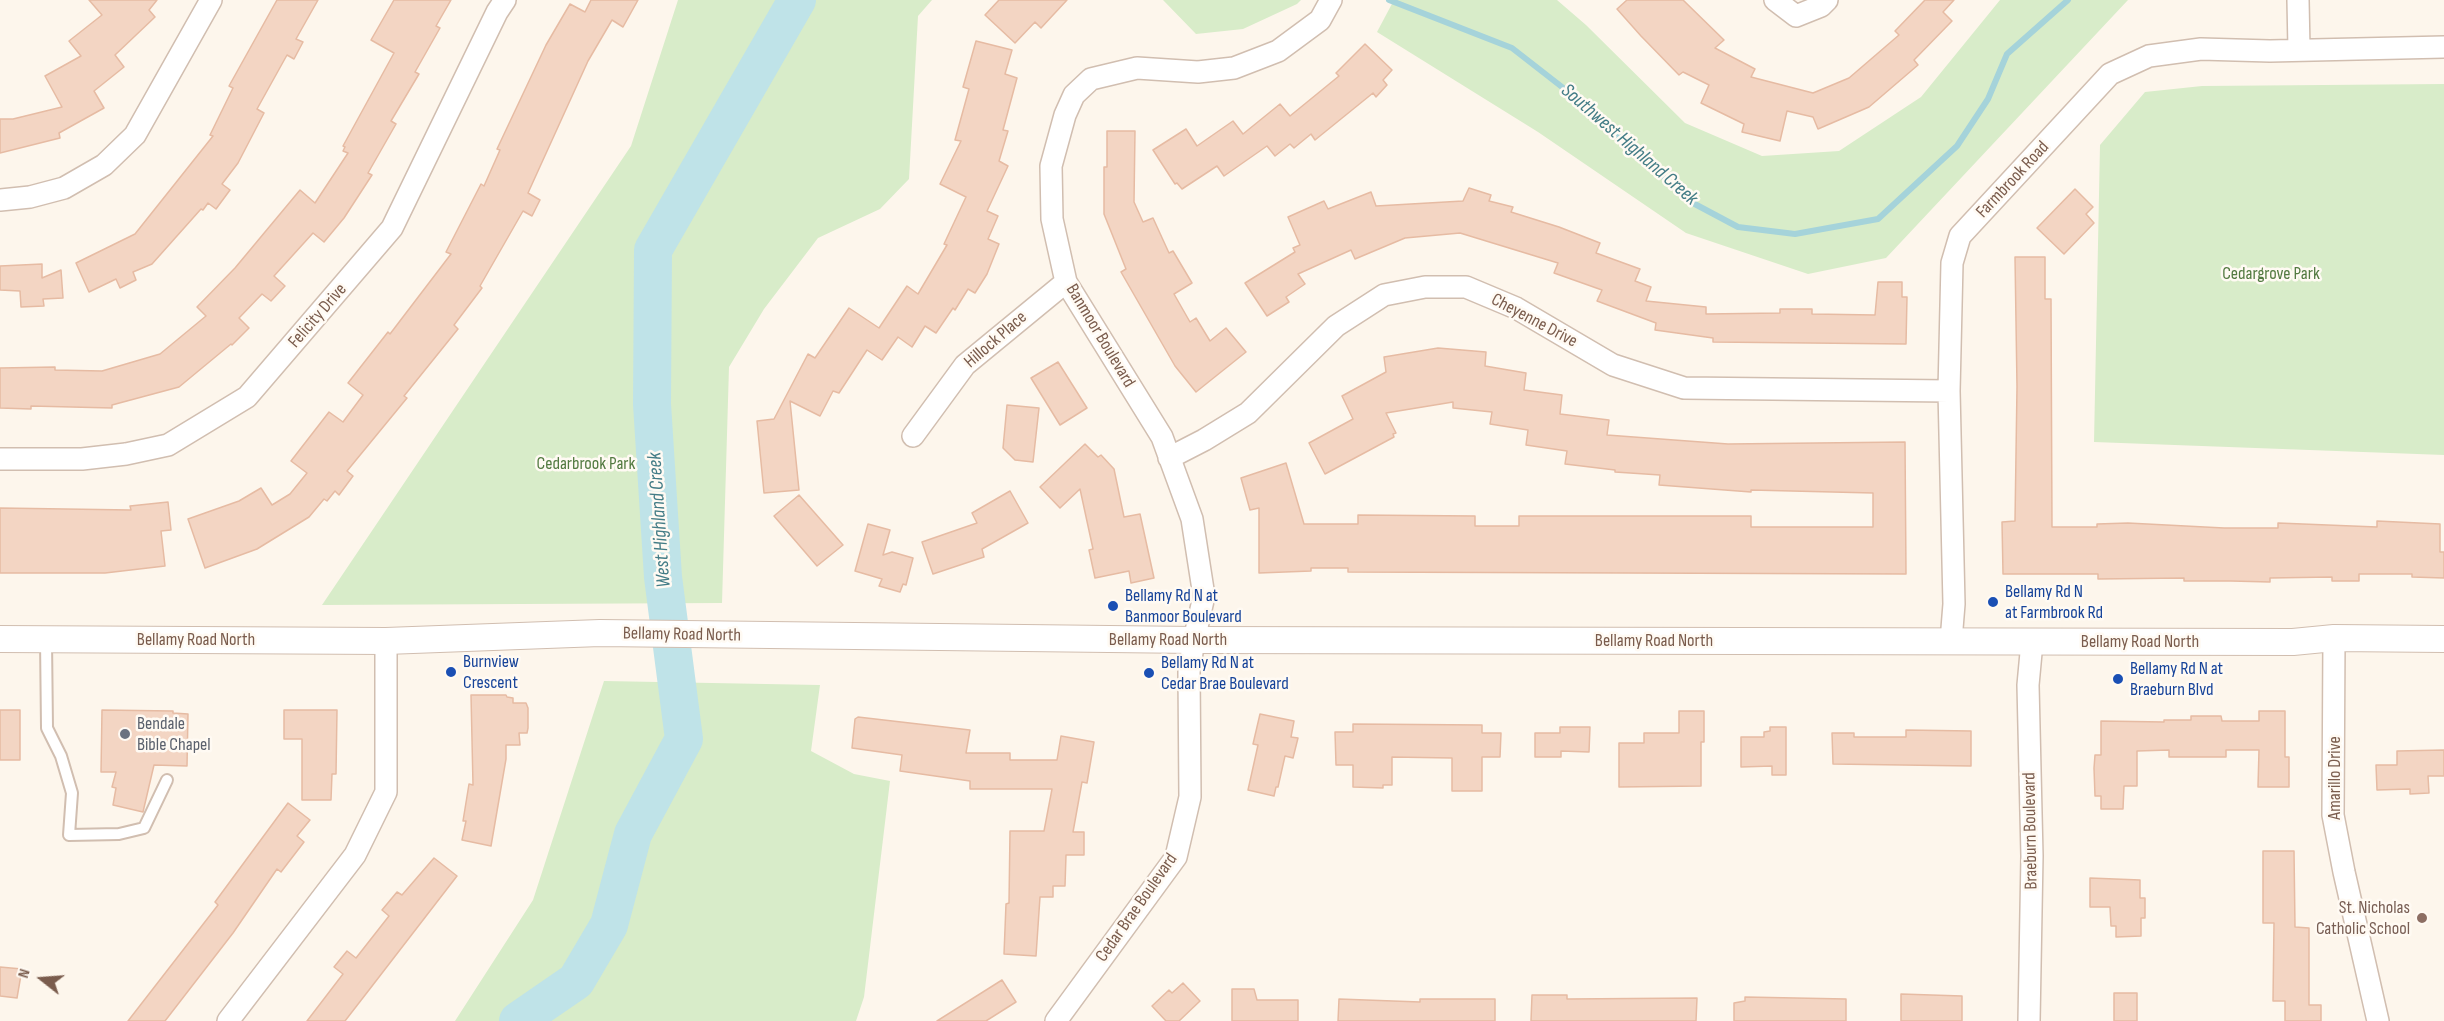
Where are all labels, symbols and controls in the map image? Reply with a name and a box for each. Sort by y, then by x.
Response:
water label: Southwest Highland Creek [1556,79,1702,211]
street label: Farmbrook Road [1972,137,2054,223]
park label: Cedargrove Park [2222,263,2320,285]
street label: Felicity Drive [284,279,352,353]
street label: Banmoor Boulevard [1061,280,1139,392]
street label: Cheyenne Drive [1487,289,1581,353]
street label: Hillock Place [960,307,1032,373]
water label: West Highland Creek [643,451,677,589]
park label: Cedarbrook Park [537,453,635,475]
place label: Bellamy Rd N at Farmbrook Rd [2005,581,2103,624]
place label: Bellamy Rd N at Banmoor Boulevard [1125,585,1242,628]
marker: Bellamy Rd N at Farmbrook Rd [1986,595,2000,609]
marker: Bellamy Rd N at Banmoor Boulevard [1106,599,1120,613]
street label: Bellamy Road North [623,623,741,647]
street label: Bellamy Road North [137,629,255,651]
street label: Bellamy Road North [1109,629,1227,651]
street label: Bellamy Road North [1595,630,1713,652]
street label: Bellamy Road North [2081,631,2199,653]
place label: Burnview Crescent [463,651,519,694]
place label: Bellamy Rd N at Cedar Brae Boulevard [1161,652,1289,694]
place label: Bellamy Rd N at Braeburn Blvd [2130,658,2223,700]
marker: Burnview Crescent [444,665,458,679]
marker: Bellamy Rd N at Cedar Brae Boulevard [1142,666,1156,680]
marker: Bellamy Rd N at Braeburn Blvd [2111,672,2125,686]
place label: Bendale Bible Chapel [137,713,211,756]
marker: Bendale Bible Chapel [118,727,132,741]
street label: Amarillo Drive [2324,736,2346,820]
street label: Braeburn Boulevard [2019,772,2043,890]
street label: Cedar Brae Boulevard [1092,850,1182,966]
place label: St. Nicholas Catholic School [2316,897,2410,940]
marker: St. Nicholas Catholic School [2415,911,2429,925]
north arrow [12,949,72,1009]
text: N [14,967,35,980]

